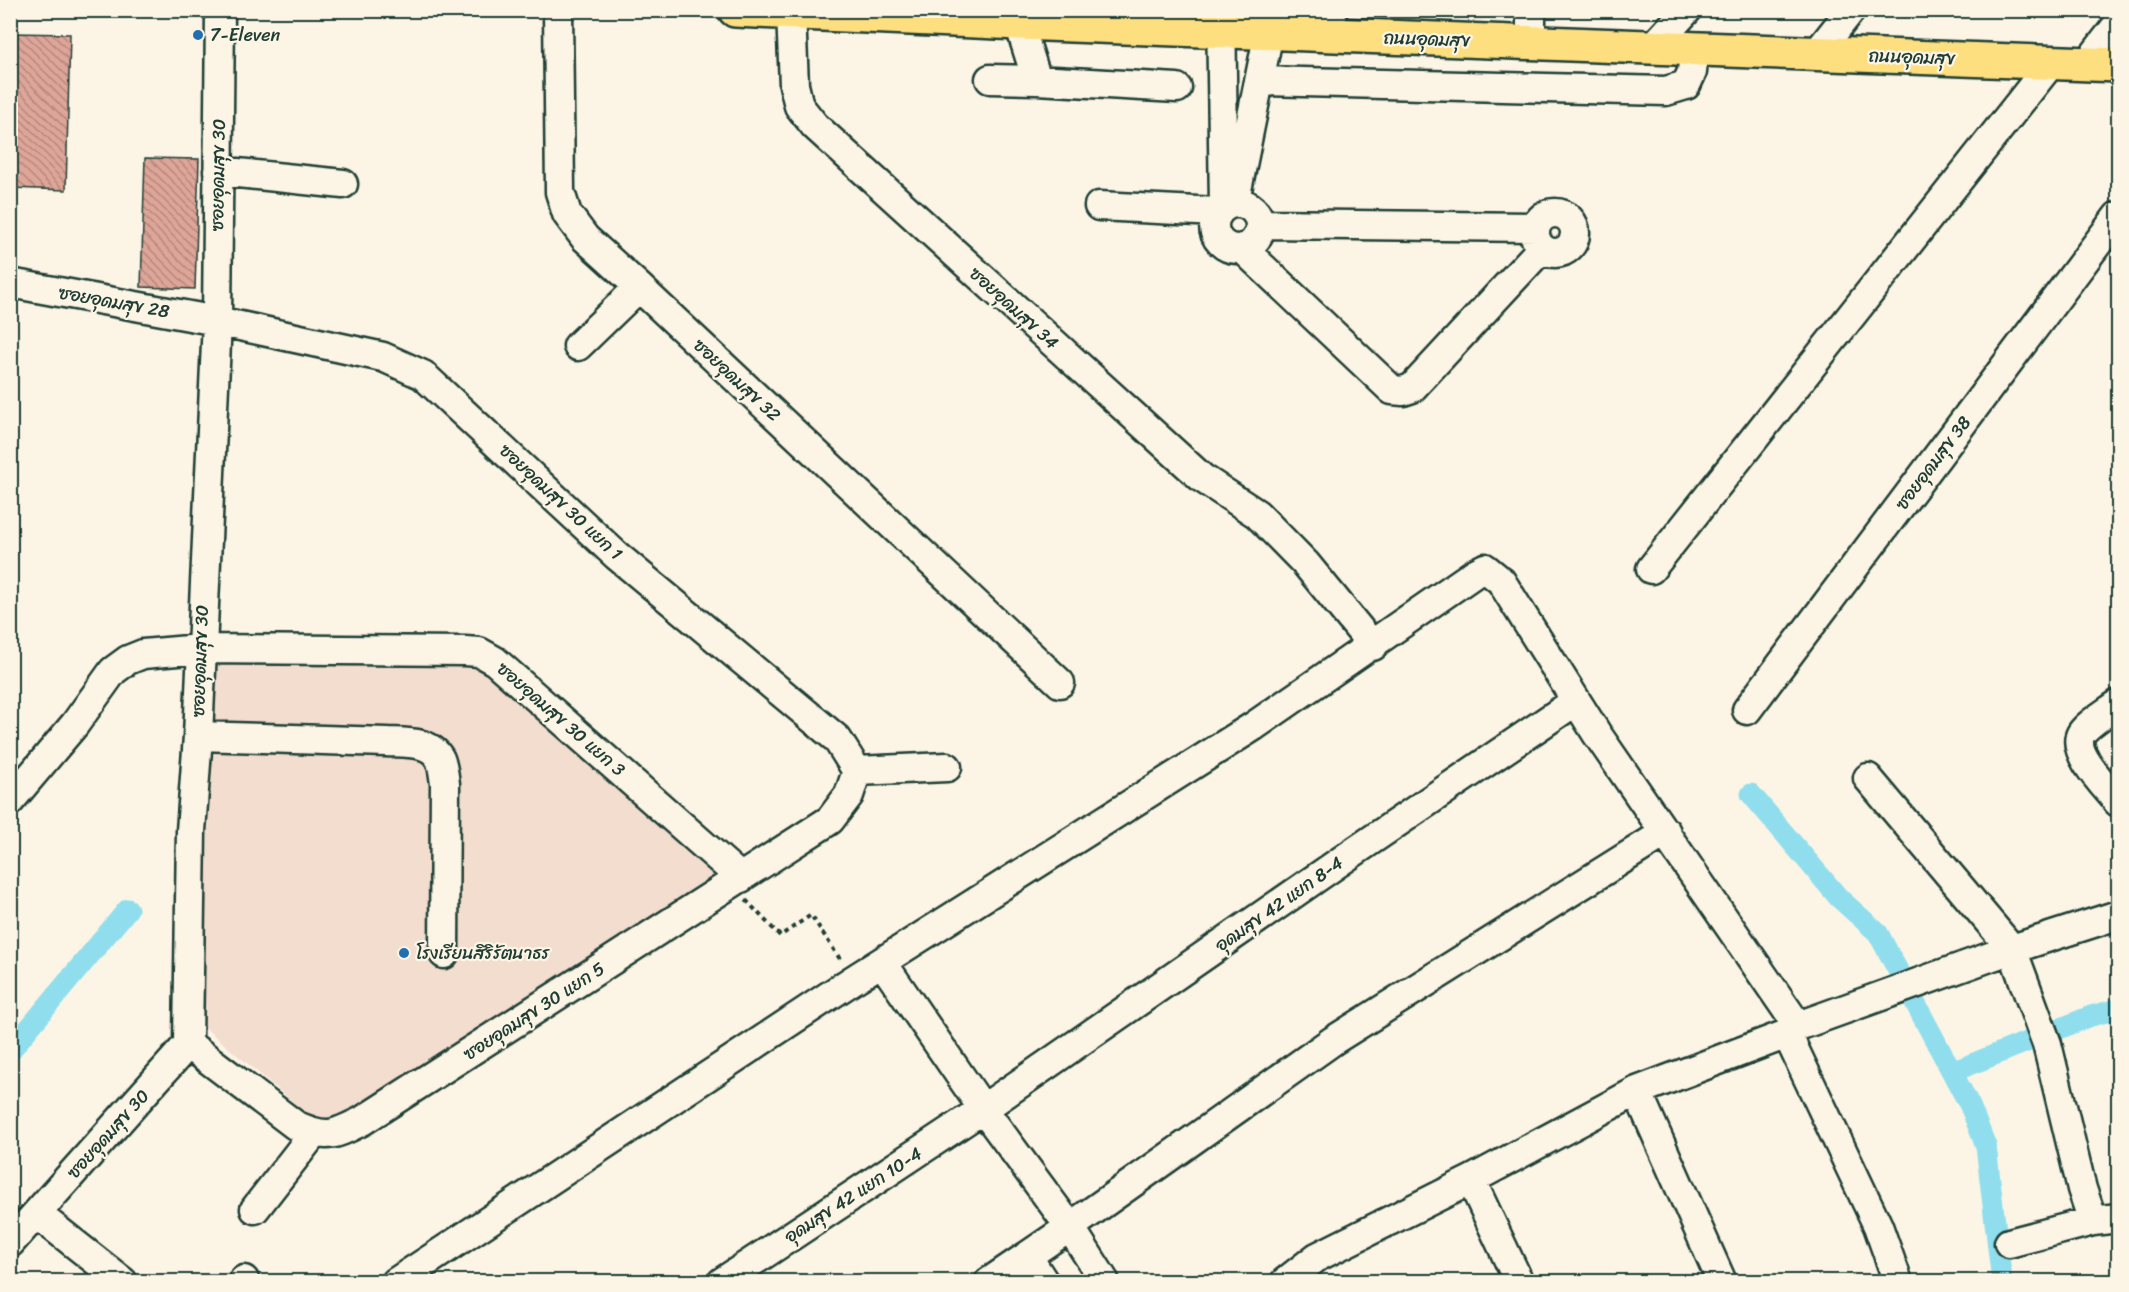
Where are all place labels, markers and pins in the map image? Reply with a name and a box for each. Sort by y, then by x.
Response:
place label: 7-Eleven [210,19,281,51]
marker: 7-Eleven [191,28,205,42]
place label: โรงเรียนสิริรัตนาธร [416,937,550,969]
marker: โรงเรียนสิริรัตนาธร [397,946,411,960]

